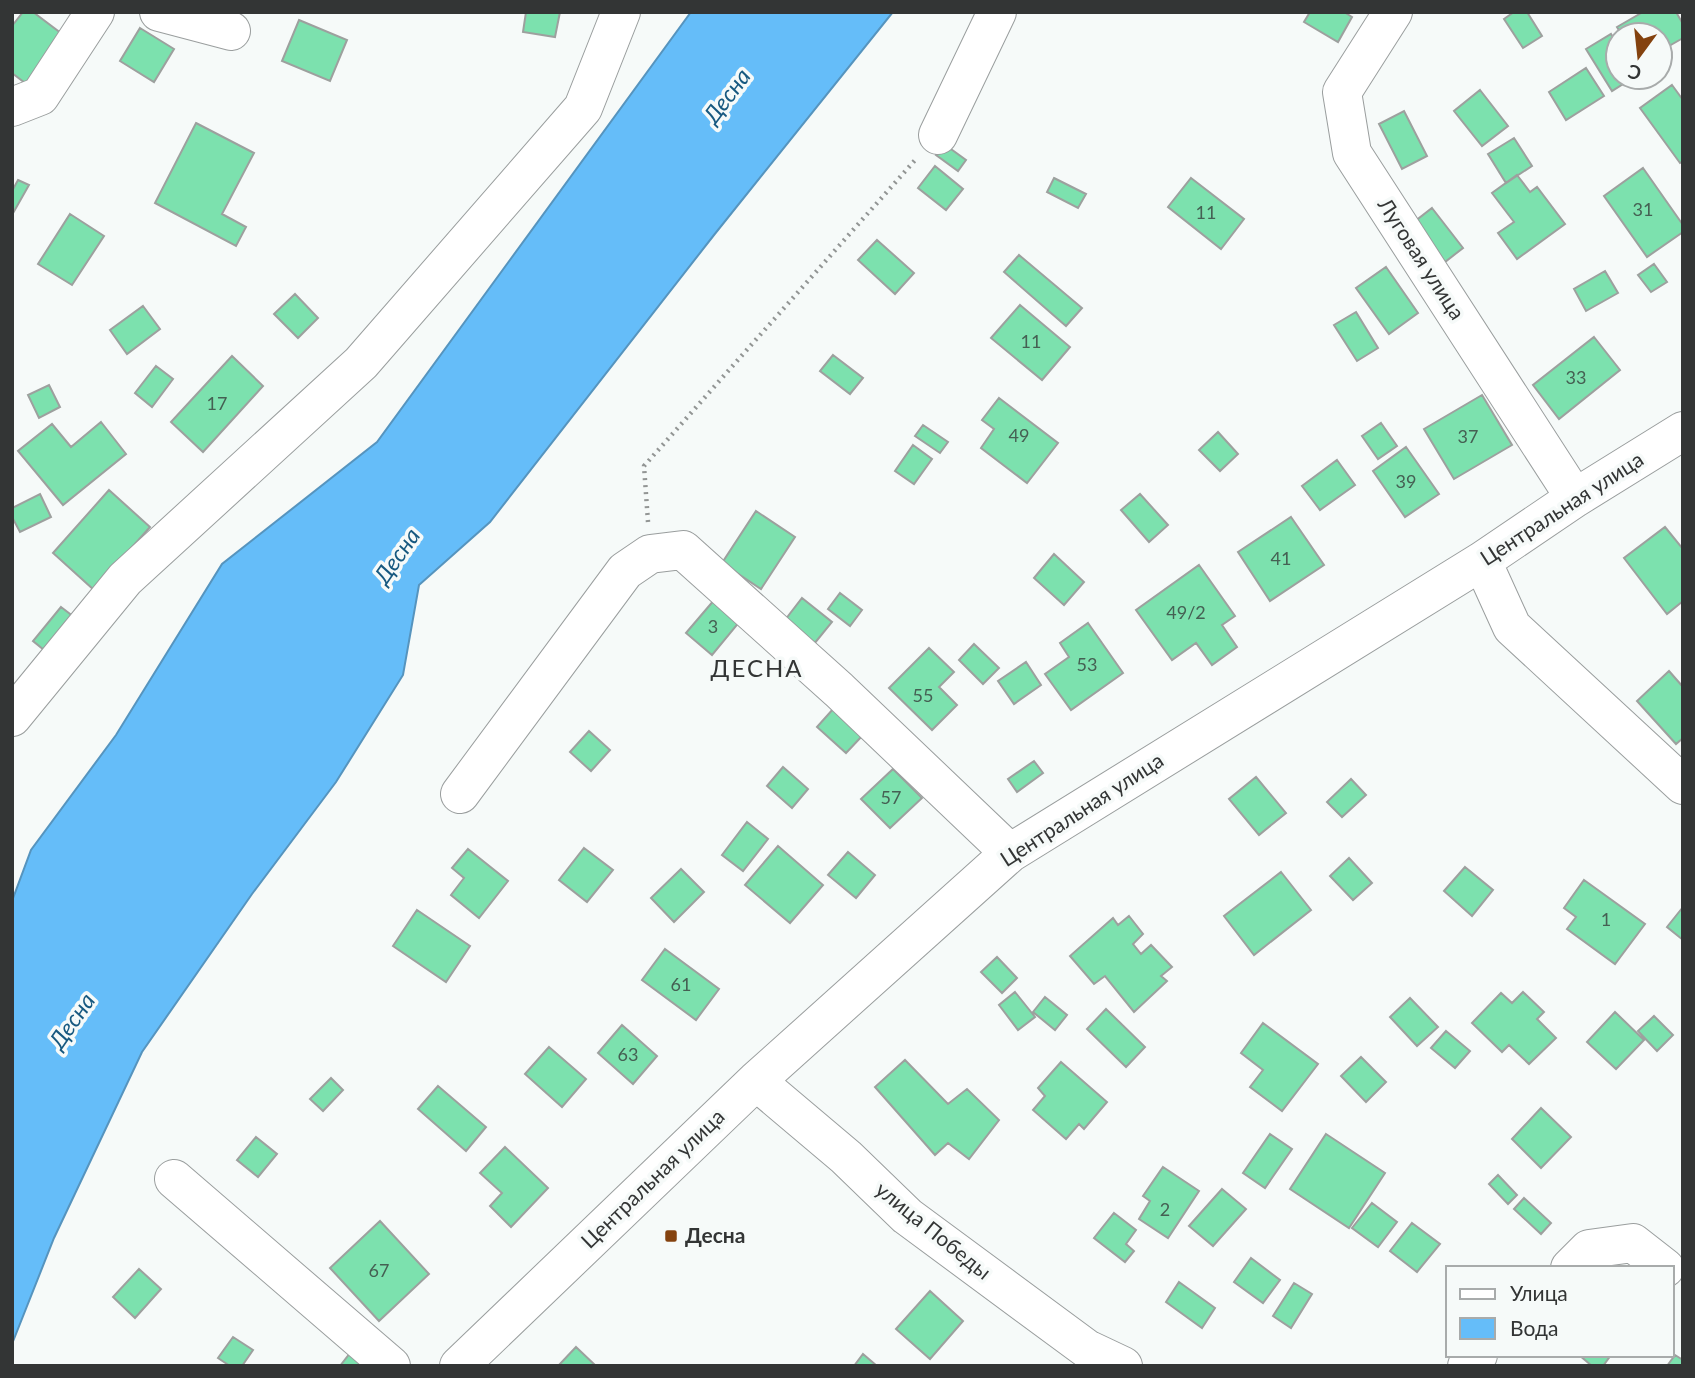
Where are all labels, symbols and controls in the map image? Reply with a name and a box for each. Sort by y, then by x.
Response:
north arrow [1604,21,1674,91]
text: С [1625,60,1644,86]
water label: Десна [695,62,756,130]
street label: Луговая улица [1373,192,1471,324]
house number: 31 [1633,198,1653,220]
house number: 11 [1196,201,1216,223]
house number: 11 [1021,330,1041,352]
house number: 33 [1566,366,1586,388]
house number: 17 [207,392,227,414]
house number: 49 [1009,424,1029,446]
house number: 37 [1458,425,1478,447]
street label: Центральная улица [1475,446,1647,570]
house number: 39 [1396,470,1416,492]
water label: Десна [366,522,425,590]
house number: 41 [1271,547,1291,569]
house number: 49/2 [1166,601,1206,623]
house number: 3 [708,615,718,637]
district label: ДЕСНА [711,653,803,682]
house number: 53 [1077,653,1097,675]
house number: 55 [913,684,933,706]
street label: Центральная улица [995,747,1167,871]
house number: 57 [881,786,901,808]
house number: 1 [1601,908,1611,930]
house number: 61 [671,973,691,995]
water label: Десна [41,987,100,1055]
house number: 63 [618,1043,638,1065]
street label: Центральная улица [575,1103,729,1253]
street label: улица Победы [871,1176,997,1284]
house number: 2 [1160,1198,1170,1220]
place label: Десна [685,1222,745,1247]
marker: Десна [663,1228,679,1244]
house number: 67 [369,1259,389,1281]
legend [1446,1266,1674,1357]
text: Улица [1510,1280,1568,1305]
text: Вода [1510,1315,1558,1340]

